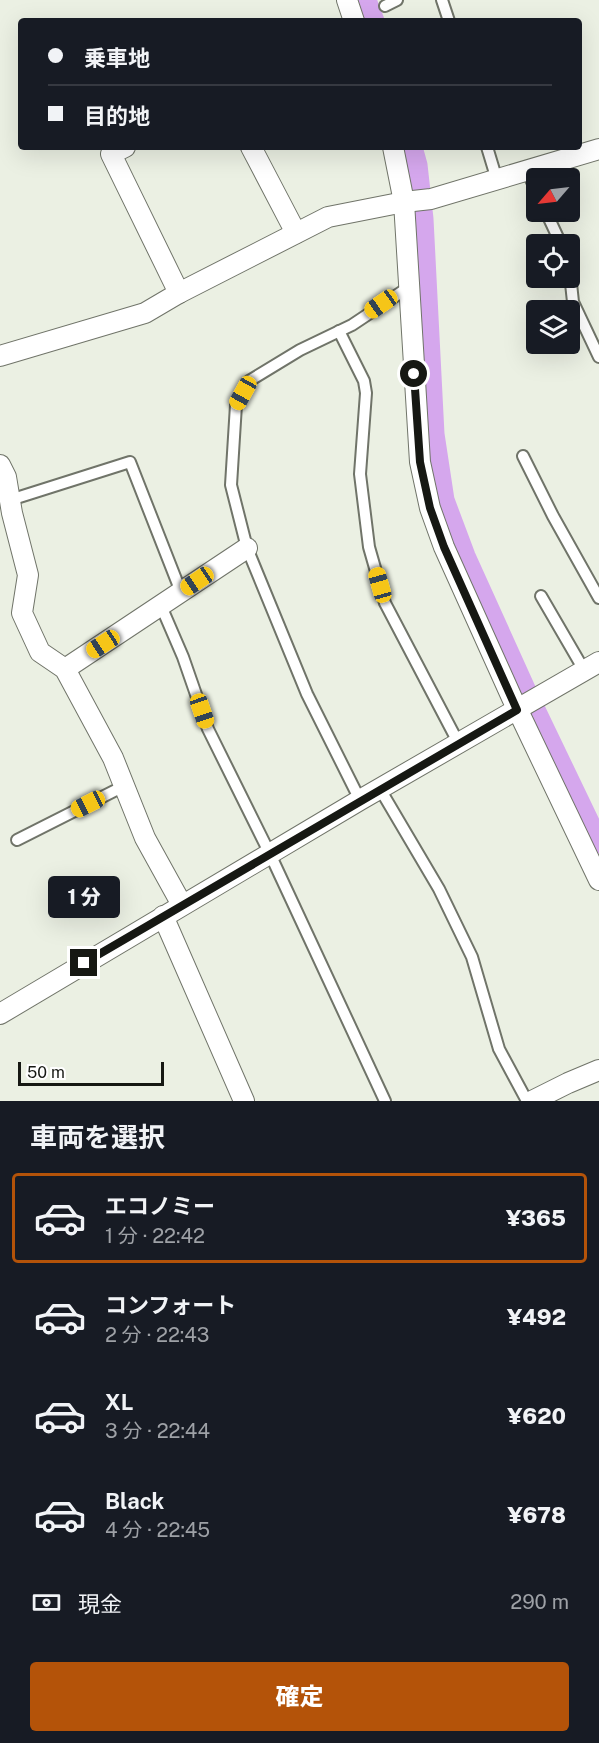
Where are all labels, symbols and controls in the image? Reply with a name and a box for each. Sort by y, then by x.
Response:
text: 乗車地 [84,45,150,71]
text: 目的地 [84,103,150,129]
north arrow [526,168,580,222]
map controls [526,168,580,354]
button: locate [526,234,580,288]
car [361,286,401,322]
button: layers [526,300,580,354]
route start [400,360,427,387]
car [226,373,260,413]
car [177,563,217,599]
car [366,565,394,605]
car [83,627,123,661]
car [188,691,216,731]
car [68,788,108,820]
callout: 1 分 [48,876,120,918]
text: 1 分 [67,885,101,909]
route end [70,949,97,976]
scale bar [18,1059,164,1086]
text: 50 m [27,1063,65,1082]
text: 車両を選択 [30,1121,165,1153]
icon: car [33,1191,87,1245]
text: エコノミー [105,1193,215,1219]
text: ¥365 [506,1205,566,1231]
text: 1 分 · 22:42 [105,1224,205,1248]
icon: car [33,1290,87,1344]
text: コンフォート [105,1292,236,1318]
text: ¥492 [507,1304,566,1330]
text: 2 分 · 22:43 [105,1323,209,1347]
icon: car [33,1389,87,1443]
text: XL [105,1389,133,1415]
text: ¥620 [507,1403,566,1429]
text: 3 分 · 22:44 [105,1419,210,1443]
icon: car [33,1488,87,1542]
text: Black [105,1488,164,1514]
text: ¥678 [508,1502,566,1528]
text: 4 分 · 22:45 [105,1518,210,1542]
icon: cash [30,1586,63,1619]
text: 290 m [510,1590,569,1614]
text: 現金 [78,1591,122,1617]
button: 確定 [30,1662,569,1731]

